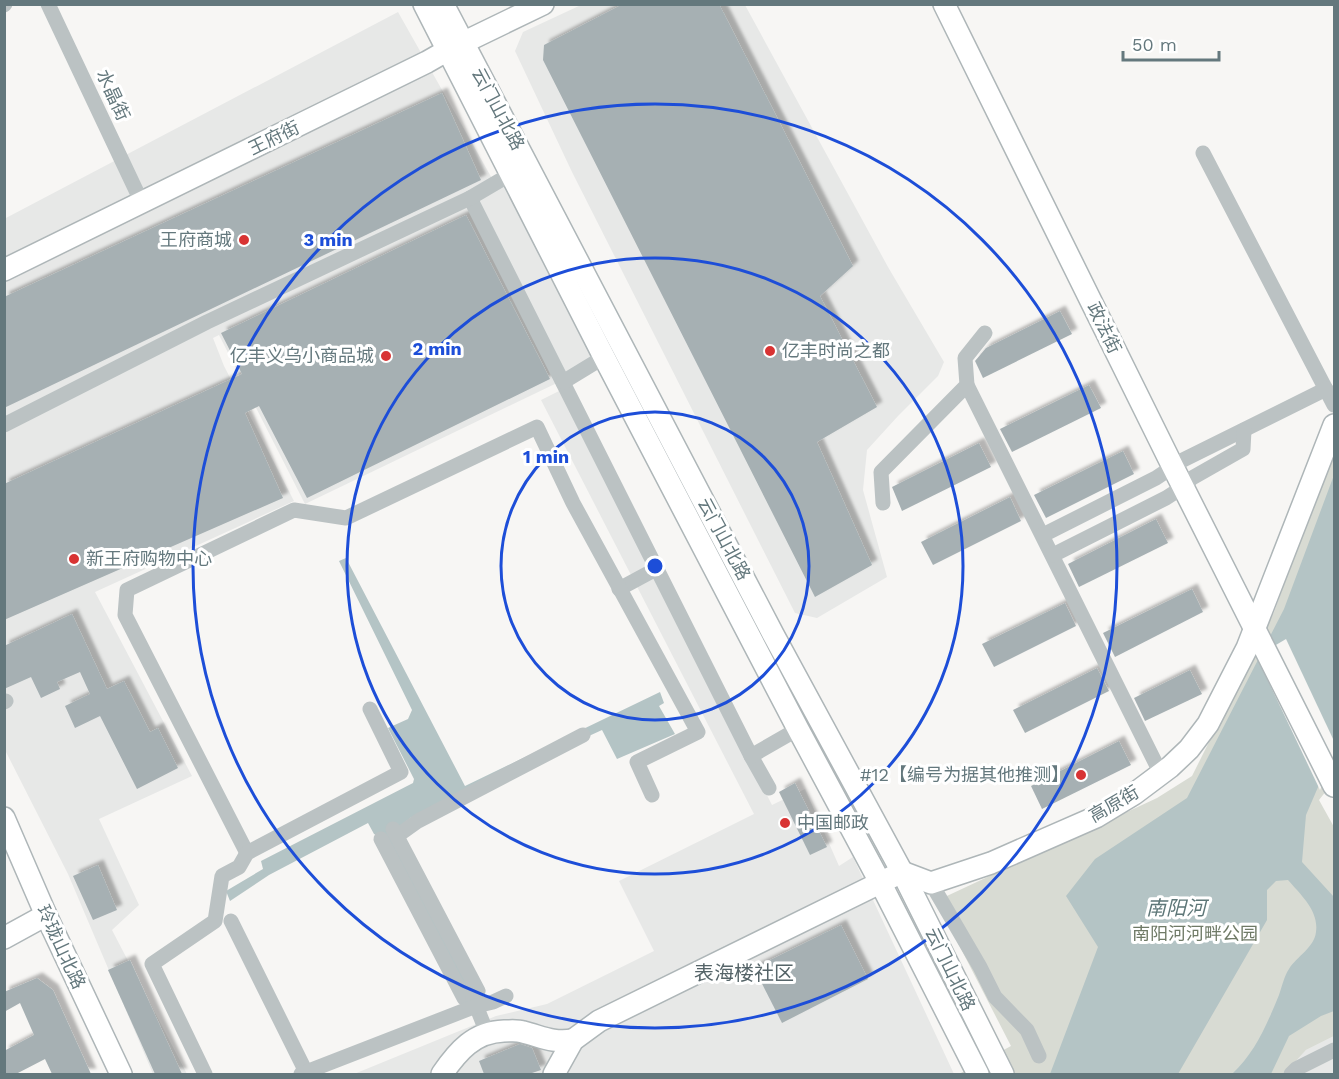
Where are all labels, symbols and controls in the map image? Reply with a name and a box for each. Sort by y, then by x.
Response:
scale bar [1123,24,1219,62]
text: 50 m [1132,34,1177,55]
street label: 云门山北路 [468,64,529,153]
street label: 水晶街 [93,66,134,124]
street label: 王府街 [245,116,303,159]
place label: 王府商城 [160,229,232,250]
text: 3 min [303,229,353,250]
marker: 王府商城 [237,233,251,247]
street label: 政法街 [1083,299,1126,357]
text: 2 min [412,338,462,359]
place label: 亿丰时尚之都 [782,340,890,361]
marker: 亿丰时尚之都 [763,344,777,358]
place label: 亿丰义乌小商品城 [230,345,374,366]
marker: 亿丰义乌小商品城 [379,349,393,363]
text: 1 min [523,446,569,467]
street label: 云门山北路 [694,494,755,583]
place label: 新王府购物中心 [86,548,212,569]
marker: 新王府购物中心 [67,552,81,566]
centre of rings [645,556,665,576]
place label: #12【编号为据其他推测】 [860,764,1069,785]
marker: #12【编号为据其他推测】 [1074,768,1088,782]
street label: 高原街 [1085,781,1142,826]
place label: 中国邮政 [797,812,869,833]
marker: 中国邮政 [778,816,792,830]
water label: 南阳河 [1146,896,1210,920]
street label: 玲珑山北路 [33,902,90,992]
park label: 南阳河河畔公园 [1132,923,1258,944]
street label: 云门山北路 [921,924,980,1014]
district label: 表海楼社区 [694,961,794,985]

